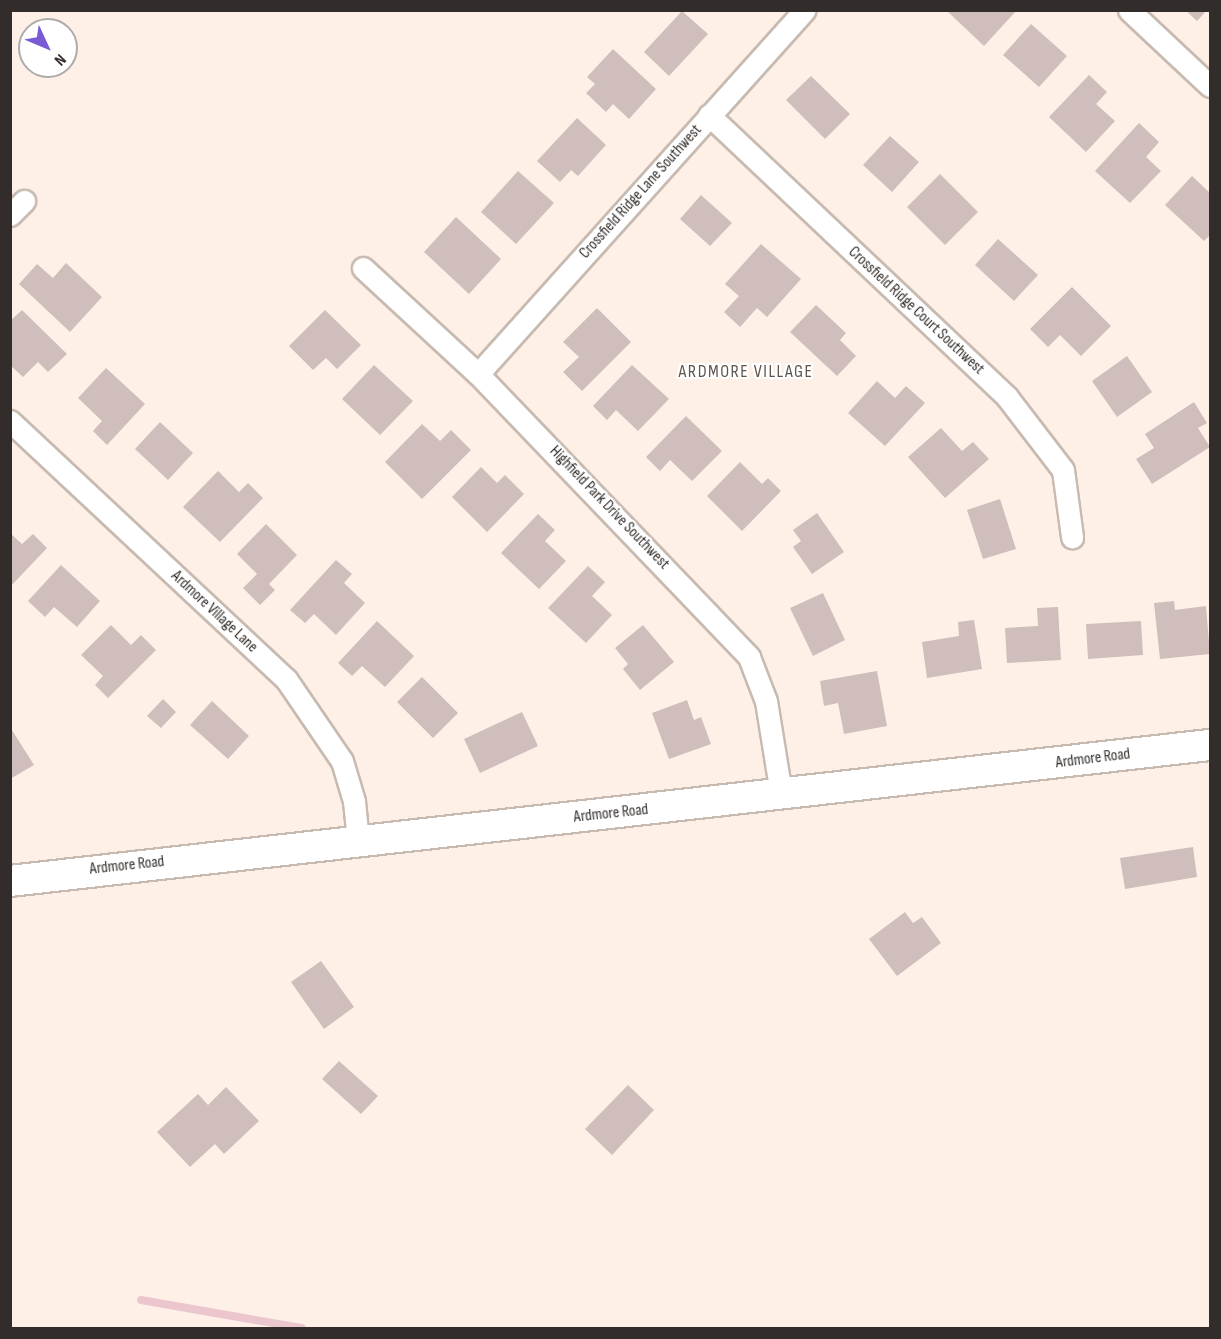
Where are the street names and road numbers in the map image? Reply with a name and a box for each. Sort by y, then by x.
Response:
street label: Crossfield Ridge Lane Southwest [576,121,706,263]
street label: Crossfield Ridge Court Southwest [844,243,988,379]
street label: Highfield Park Drive Southwest [545,442,673,574]
street label: Ardmore Village Lane [167,567,261,657]
street label: Ardmore Road [1055,745,1131,773]
street label: Ardmore Road [573,801,649,827]
street label: Ardmore Road [89,853,165,879]

